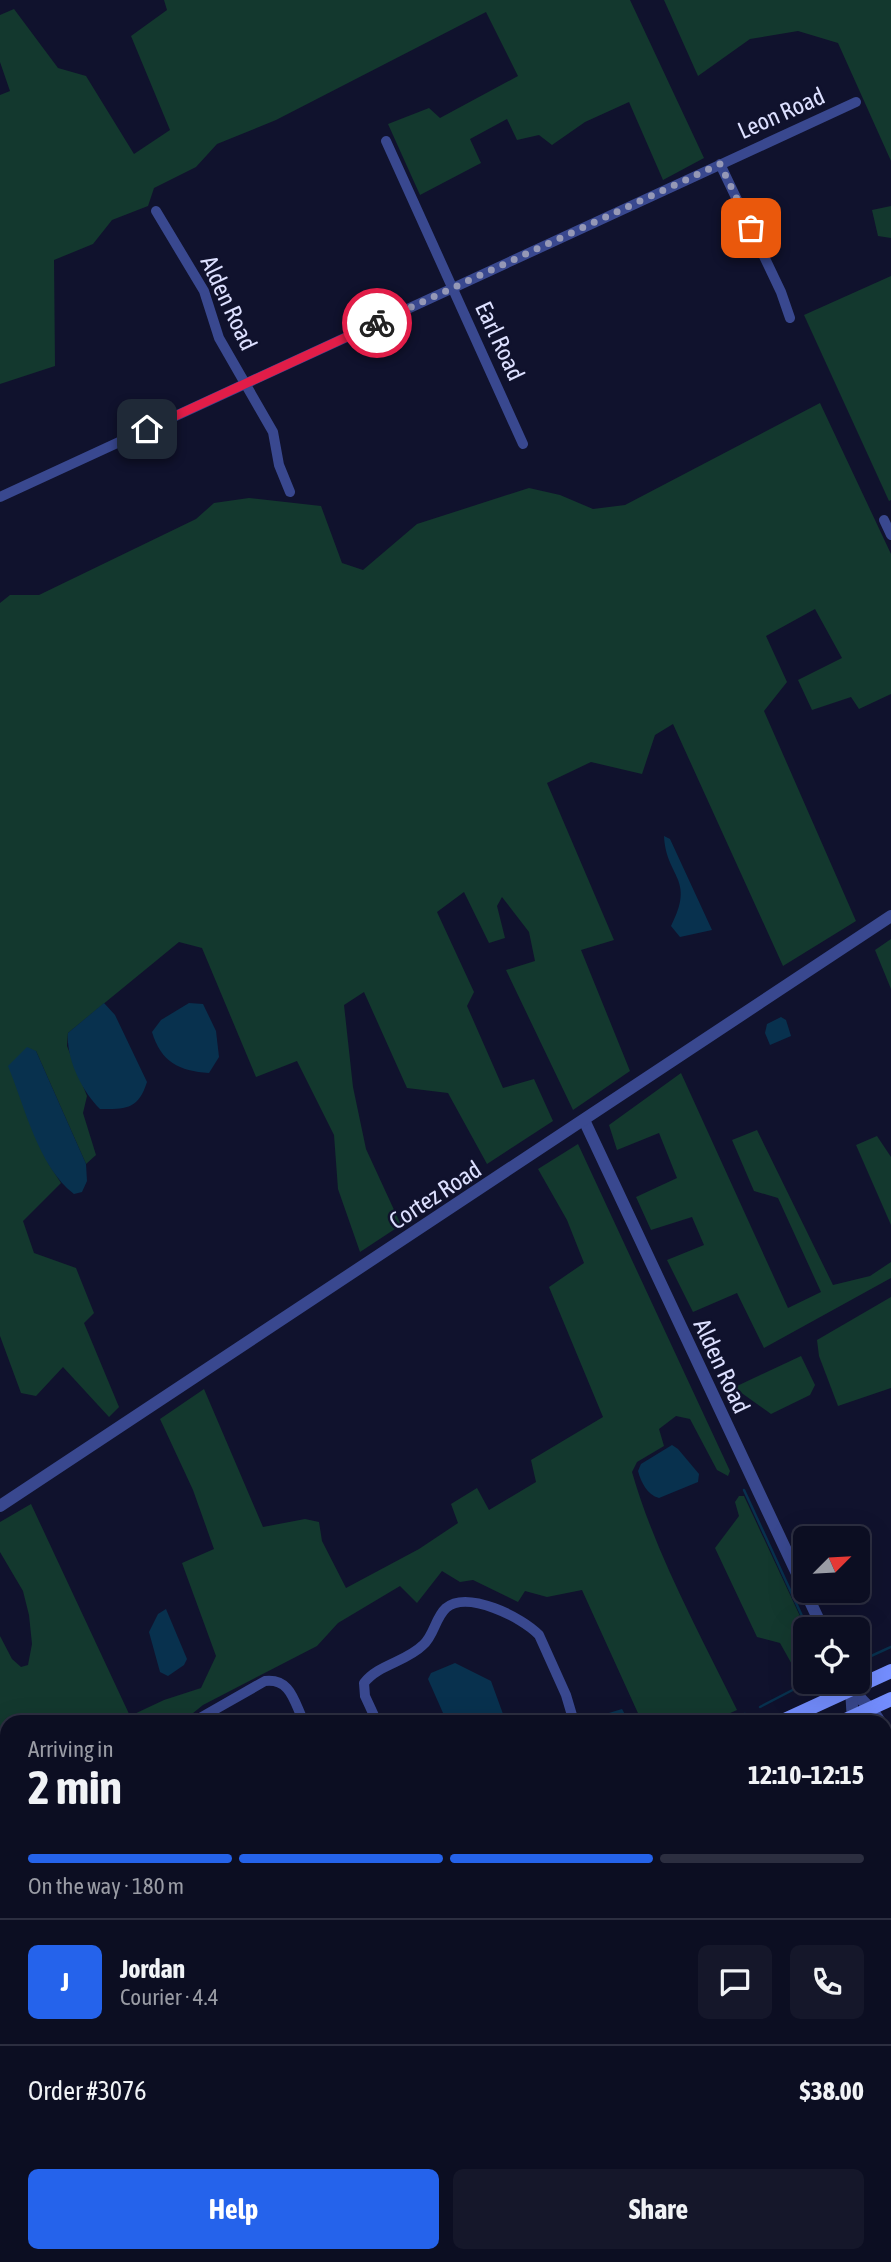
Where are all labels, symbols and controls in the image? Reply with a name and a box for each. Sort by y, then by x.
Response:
street label: Leon Road [733,82,829,144]
pin [721,198,781,258]
icon: bag [732,209,770,247]
street label: Alden Road [195,252,263,354]
courier [342,288,412,358]
street label: Earl Road [470,297,530,385]
icon: bike [358,304,396,342]
pin [117,399,177,459]
icon: home [128,410,166,448]
street label: Cortez Road [384,1155,486,1235]
street label: Alden Road [688,1315,756,1417]
north arrow [793,1526,870,1603]
map controls [793,1526,870,1694]
button: locate [793,1617,870,1694]
text: Arriving in [28,1736,114,1762]
text: 12:10–12:15 [748,1760,864,1790]
text: 2 min [28,1761,122,1814]
text: On the way · 180 m [28,1873,184,1899]
button: chat [698,1945,772,2019]
button: phone [790,1945,864,2019]
text: Jordan [120,1954,185,1984]
text: J [61,1967,69,1997]
text: Courier · 4.4 [120,1984,219,2010]
text: Order #3076 [28,2076,147,2106]
text: $38.00 [800,2076,864,2106]
button: Help [28,2169,439,2249]
button: Share [453,2169,864,2249]

